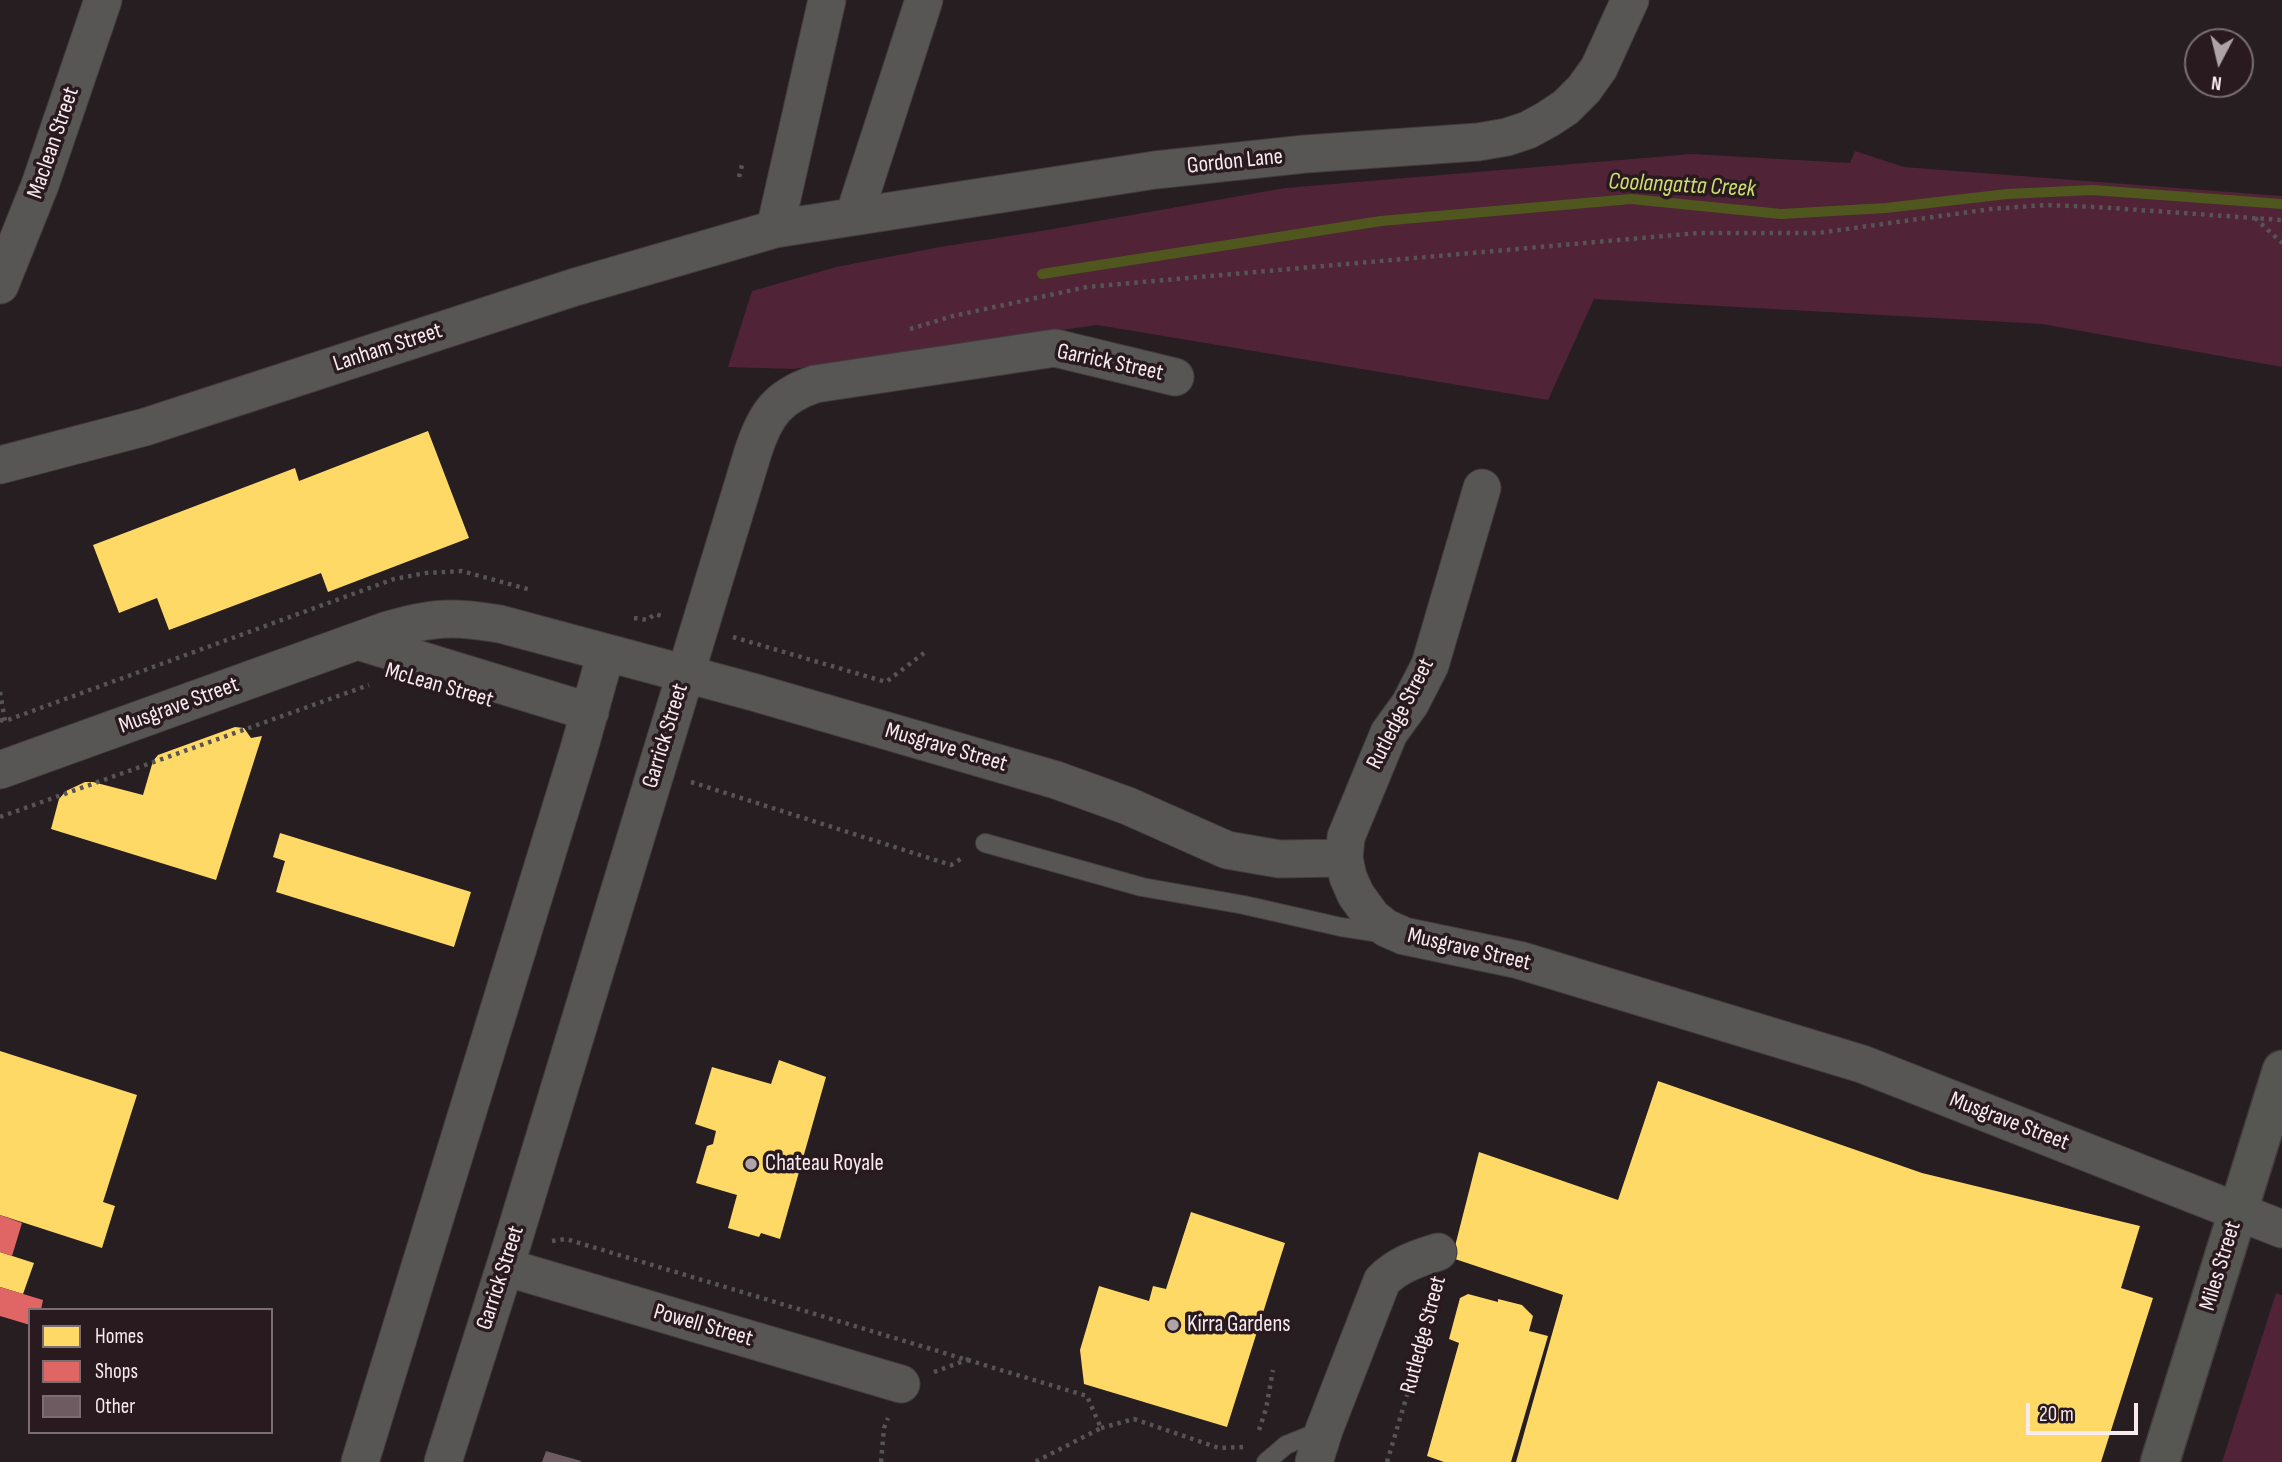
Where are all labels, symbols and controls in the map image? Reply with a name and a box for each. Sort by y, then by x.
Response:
north arrow [2184,28,2254,98]
text: N [2210,70,2223,94]
street label: Maclean Street [22,84,86,202]
street label: Gordon Lane [1186,143,1284,181]
water label: Coolangatta Creek [1608,168,1756,204]
street label: Lanham Street [330,317,446,379]
street label: Garrick Street [1054,338,1166,388]
street label: Rutledge Street [1361,654,1441,774]
street label: McLean Street [382,657,496,715]
street label: Musgrave Street [115,672,243,740]
street label: Garrick Street [637,680,695,792]
street label: Musgrave Street [882,717,1010,779]
street label: Musgrave Street [1405,922,1533,978]
street label: Musgrave Street [1945,1087,2073,1157]
place label: Chateau Royale [765,1150,884,1178]
marker: Chateau Royale [743,1156,759,1172]
street label: Miles Street [2194,1218,2248,1314]
street label: Garrick Street [471,1222,531,1334]
street label: Rutledge Street [1395,1273,1453,1397]
street label: Powell Street [650,1299,756,1353]
legend [28,1308,273,1434]
place label: Kirra Gardens [1187,1311,1290,1339]
marker: Kirra Gardens [1165,1317,1181,1333]
text: Homes [95,1324,144,1349]
text: Shops [95,1359,138,1384]
scale bar [2030,1388,2142,1432]
text: Other [95,1394,135,1419]
text: 20 m [2039,1402,2074,1427]

